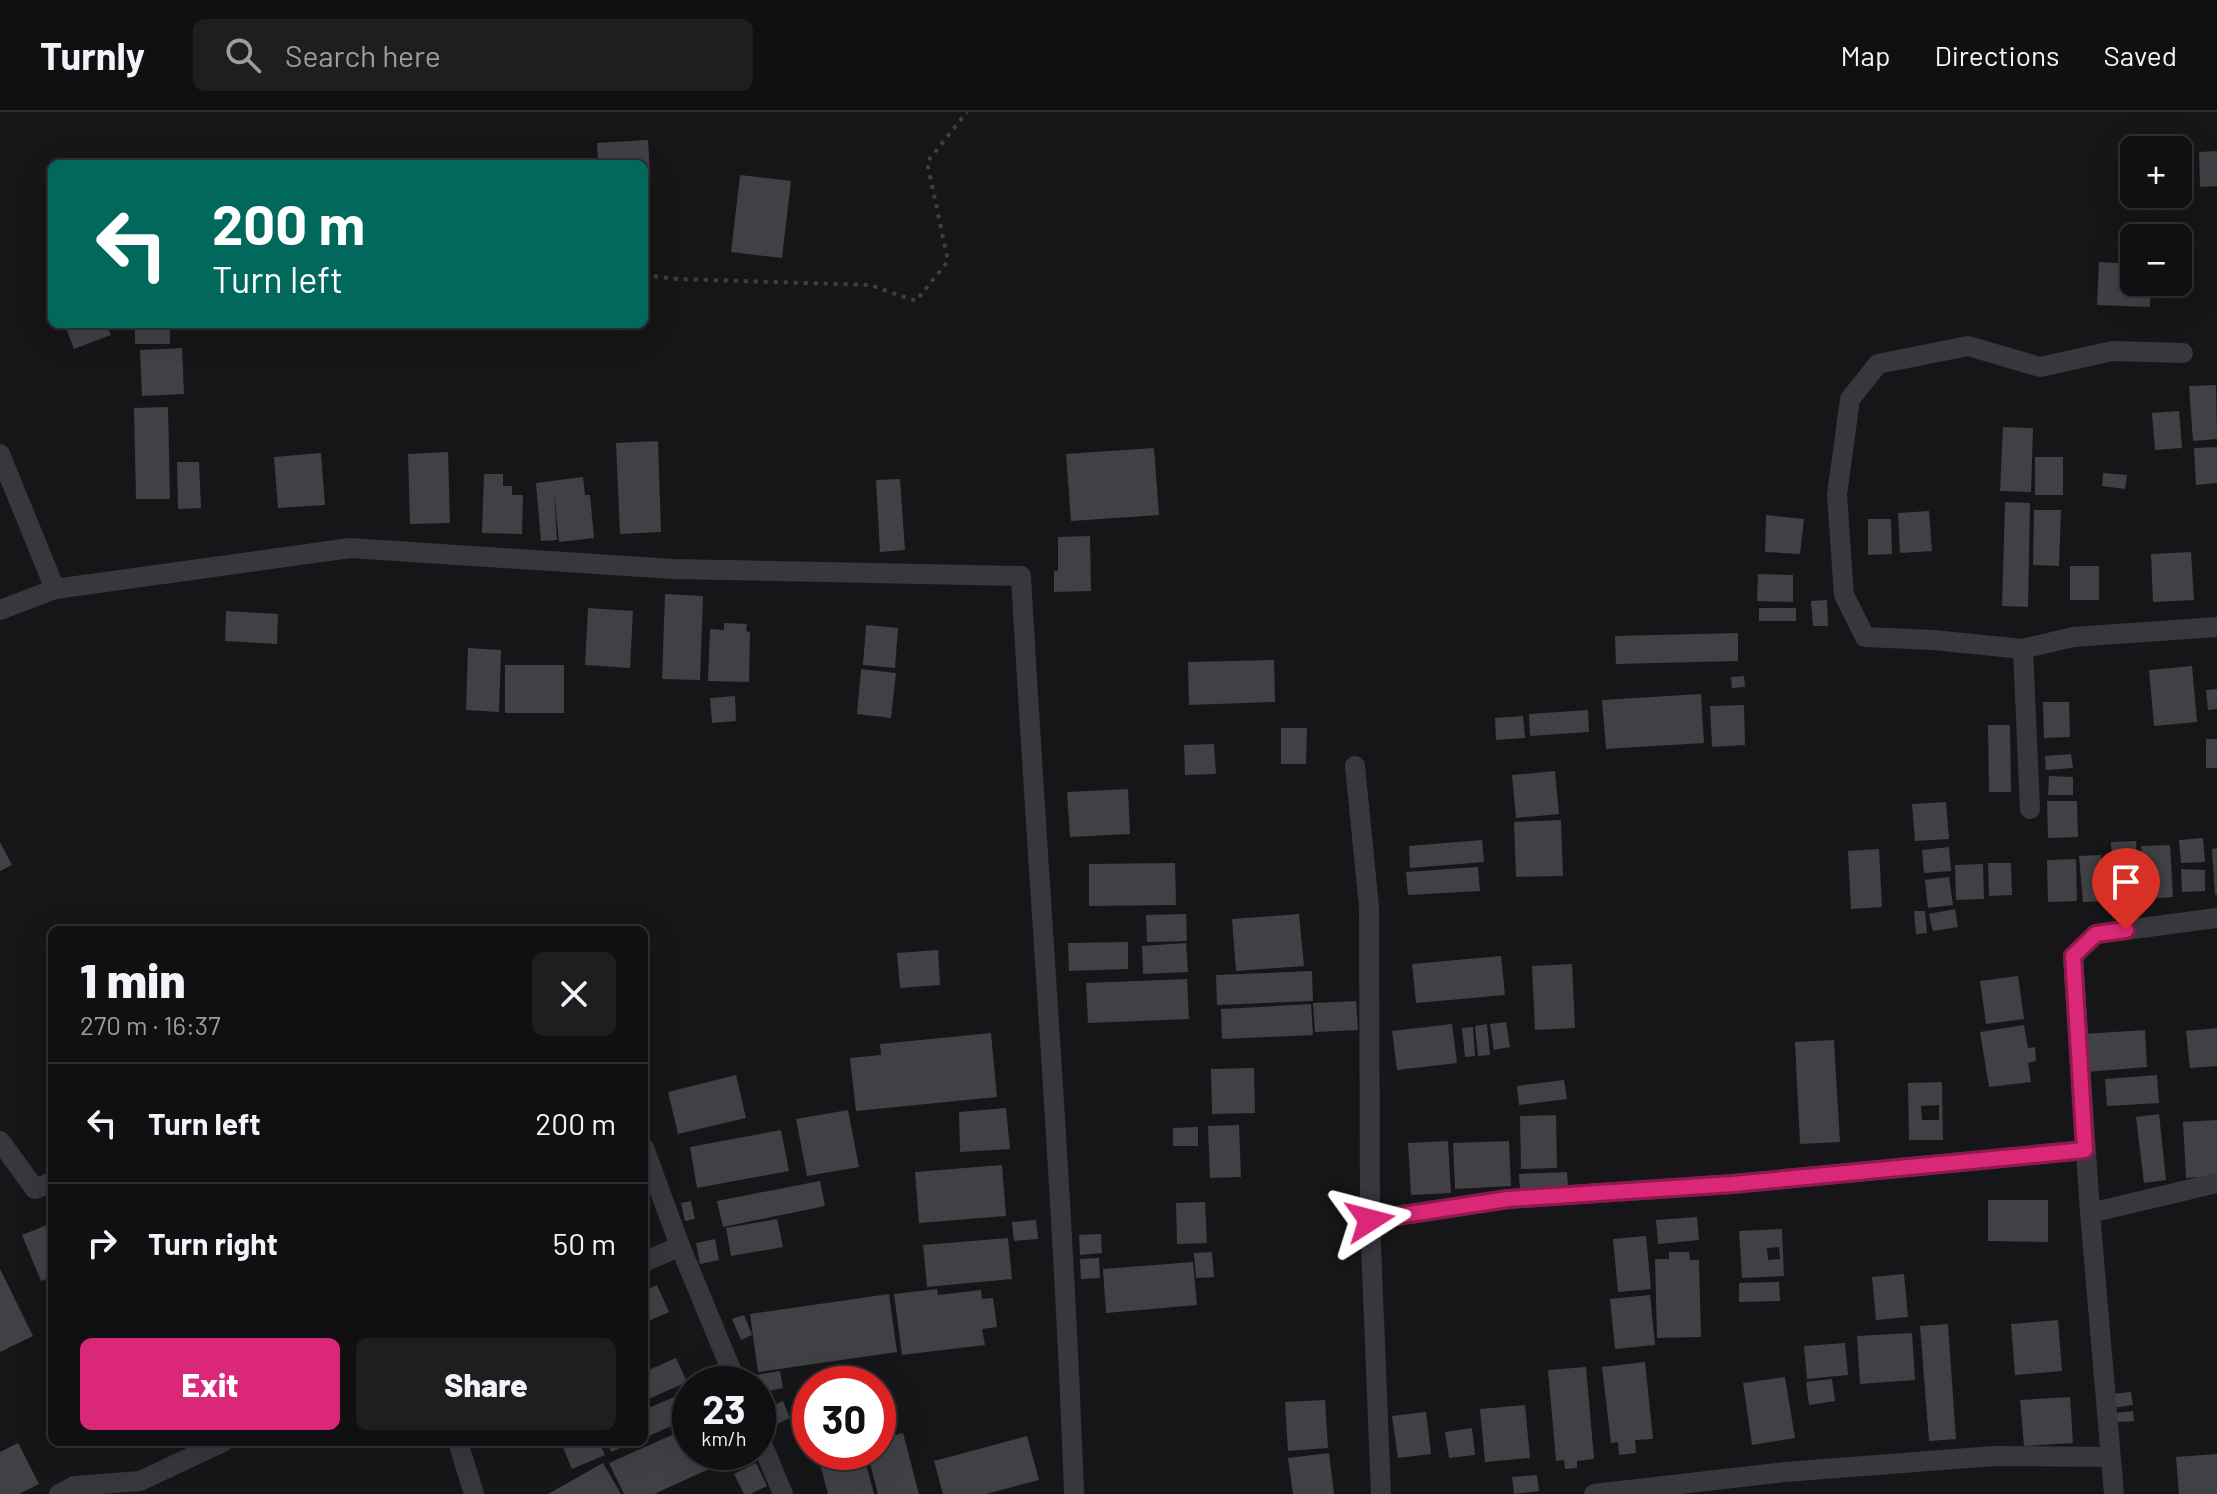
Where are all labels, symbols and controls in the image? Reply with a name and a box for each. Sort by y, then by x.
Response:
search box [193,19,753,91]
text: Turnly [40,32,145,78]
icon: search [221,33,265,77]
text: Search here [285,37,441,73]
text: Map [1841,38,1890,72]
text: Directions [1934,38,2060,72]
text: Saved [2104,38,2177,72]
map controls [2120,136,2192,296]
button: + [2120,136,2192,208]
text: 200 m [212,189,365,256]
icon: left [80,192,184,296]
button: − [2120,224,2192,296]
text: Turn left [212,257,343,300]
pin [2092,848,2160,930]
icon: arrive [2104,860,2148,904]
text: 1 min [80,950,186,1008]
button: close [532,952,616,1036]
text: 270 m · 16:37 [80,1009,220,1040]
icon: left [80,1101,124,1145]
text: Turn left [148,1105,261,1141]
text: 200 m [535,1105,616,1141]
position arrow [1328,1178,1412,1262]
icon: right [80,1221,124,1265]
text: Turn right [148,1225,278,1261]
text: 50 m [553,1225,616,1261]
button: Exit [80,1338,340,1430]
button: Share [356,1338,616,1430]
speed limit sign: 30 [792,1366,896,1470]
text: 23 [702,1384,746,1432]
text: km/h [701,1426,747,1450]

